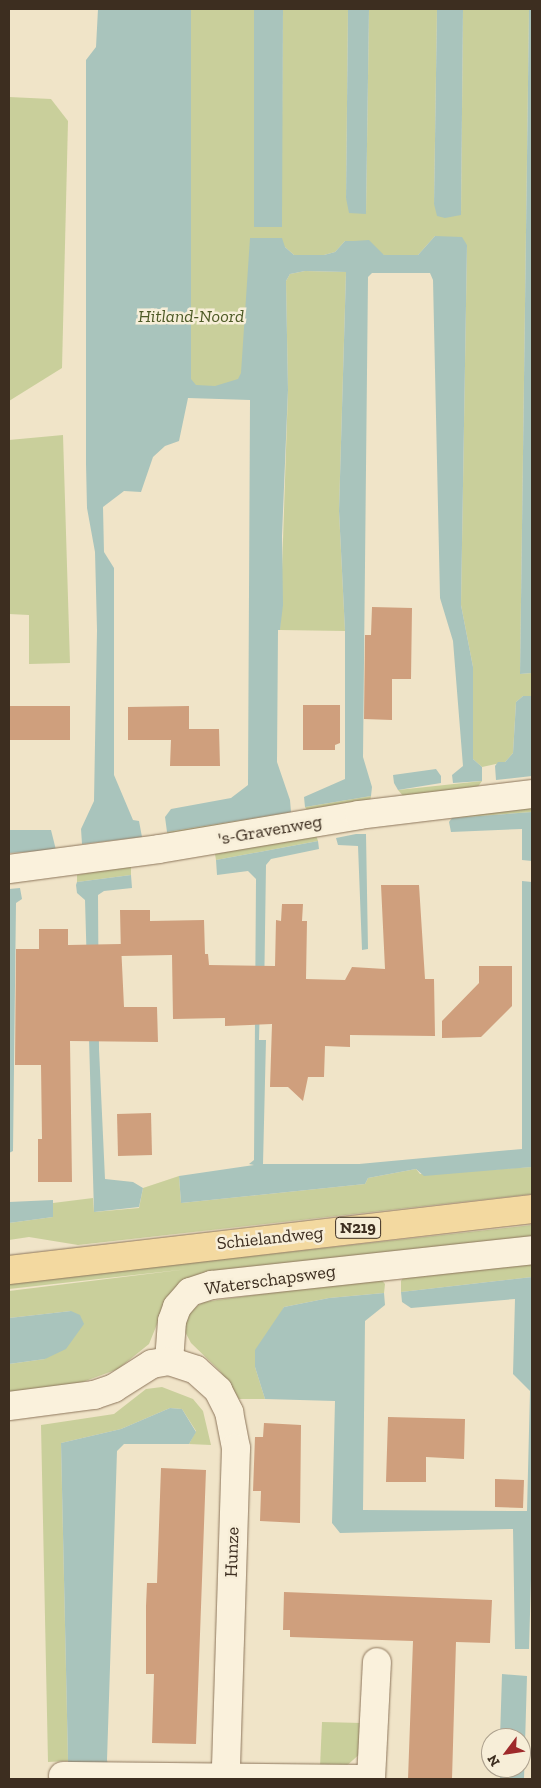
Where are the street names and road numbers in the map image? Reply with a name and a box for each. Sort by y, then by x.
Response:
street label: 's-Gravenweg [216,810,324,850]
road number: N219 [334,1214,382,1242]
street label: Schielandweg [216,1222,324,1254]
street label: Waterschapsweg [203,1260,337,1300]
street label: Hunze [220,1526,244,1578]

